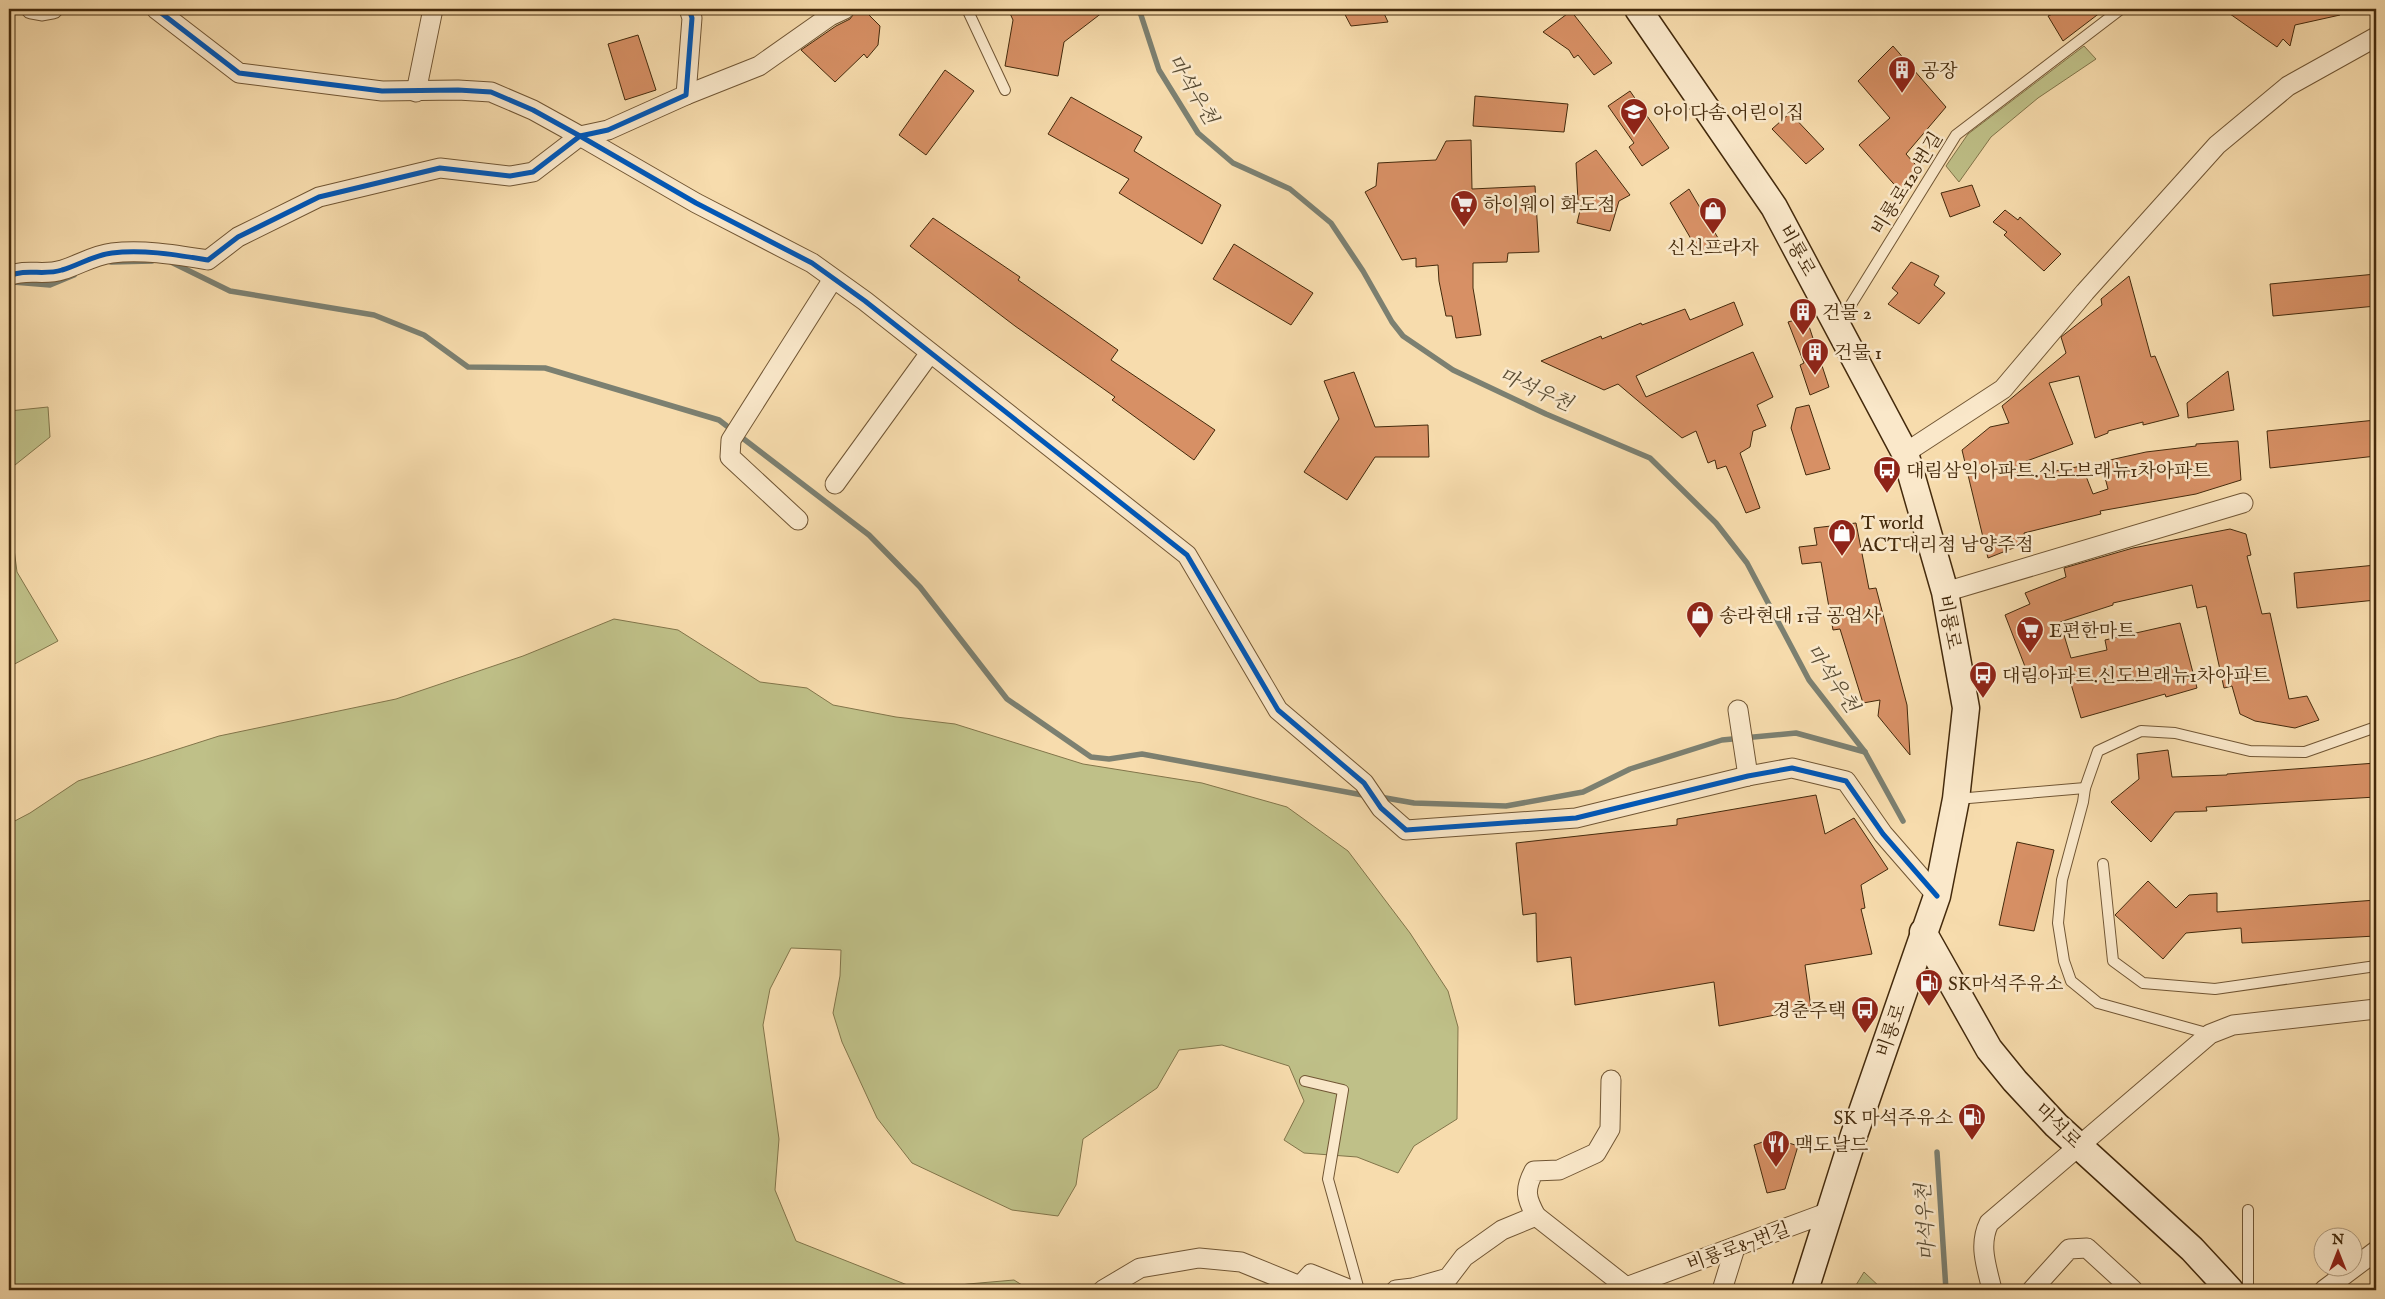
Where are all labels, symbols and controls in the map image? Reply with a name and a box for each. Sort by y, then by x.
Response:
water label: 마석우천 [1161,50,1223,131]
building icon: 공장 [1887,55,1917,94]
place label: 공장 [1921,60,1958,84]
school or university icon: 아이다솜 어린이집 [1619,97,1649,136]
place label: 아이다솜 어린이집 [1653,102,1804,126]
street label: 비룡로120번길 [1866,128,1949,240]
supermarket icon: 하이웨이 화도점 [1449,189,1479,228]
place label: 하이웨이 화도점 [1483,194,1616,218]
shop icon: 신신프라자 [1698,196,1728,235]
street label: 비룡로 [1772,221,1820,281]
place label: 신신프라자 [1667,237,1760,261]
building icon: 건물 2 [1788,297,1818,336]
place label: 건물 2 [1822,302,1872,326]
building icon: 건물 1 [1800,337,1830,376]
place label: 건물 1 [1834,342,1882,366]
water label: 마석우천 [1495,363,1577,418]
bus stop icon: 대림삼익아파트.신도브래뉴1차아파트 [1872,455,1902,494]
place label: 대림삼익아파트.신도브래뉴1차아파트 [1906,460,2211,484]
place label: T world ACT대리점 남양주점 [1860,512,2034,558]
shop icon: T world ACT대리점 남양주점 [1827,518,1857,557]
street label: 비룡로 [1931,593,1965,652]
shop icon: 송라현대 1급 공업사 [1685,600,1715,639]
place label: 송라현대 1급 공업사 [1719,605,1882,629]
supermarket icon: E편한마트 [2015,615,2045,654]
place label: E편한마트 [2049,620,2136,644]
water label: 마석우천 [1800,640,1865,719]
bus stop icon: 대림아파트.신도브래뉴1차아파트 [1968,660,1998,699]
place label: 대림아파트.신도브래뉴1차아파트 [2002,665,2270,689]
fuel station icon: SK마석주유소 [1914,968,1944,1007]
place label: SK마석주유소 [1948,973,2063,997]
bus stop icon: 경춘주택 [1850,995,1880,1034]
place label: 경춘주택 [1773,1000,1846,1024]
street label: 비룡로 [1872,1001,1912,1061]
street label: 마석로 [2029,1099,2086,1154]
fuel station icon: SK 마석주유소 [1957,1102,1987,1141]
place label: SK 마석주유소 [1834,1107,1953,1131]
restaurant icon: 맥도날드 [1761,1129,1791,1168]
place label: 맥도날드 [1795,1134,1868,1158]
water label: 마석우천 [1911,1181,1942,1261]
street label: 비룡로87번길 [1684,1218,1794,1278]
north arrow [2312,1226,2362,1276]
text: N [2331,1231,2344,1249]

